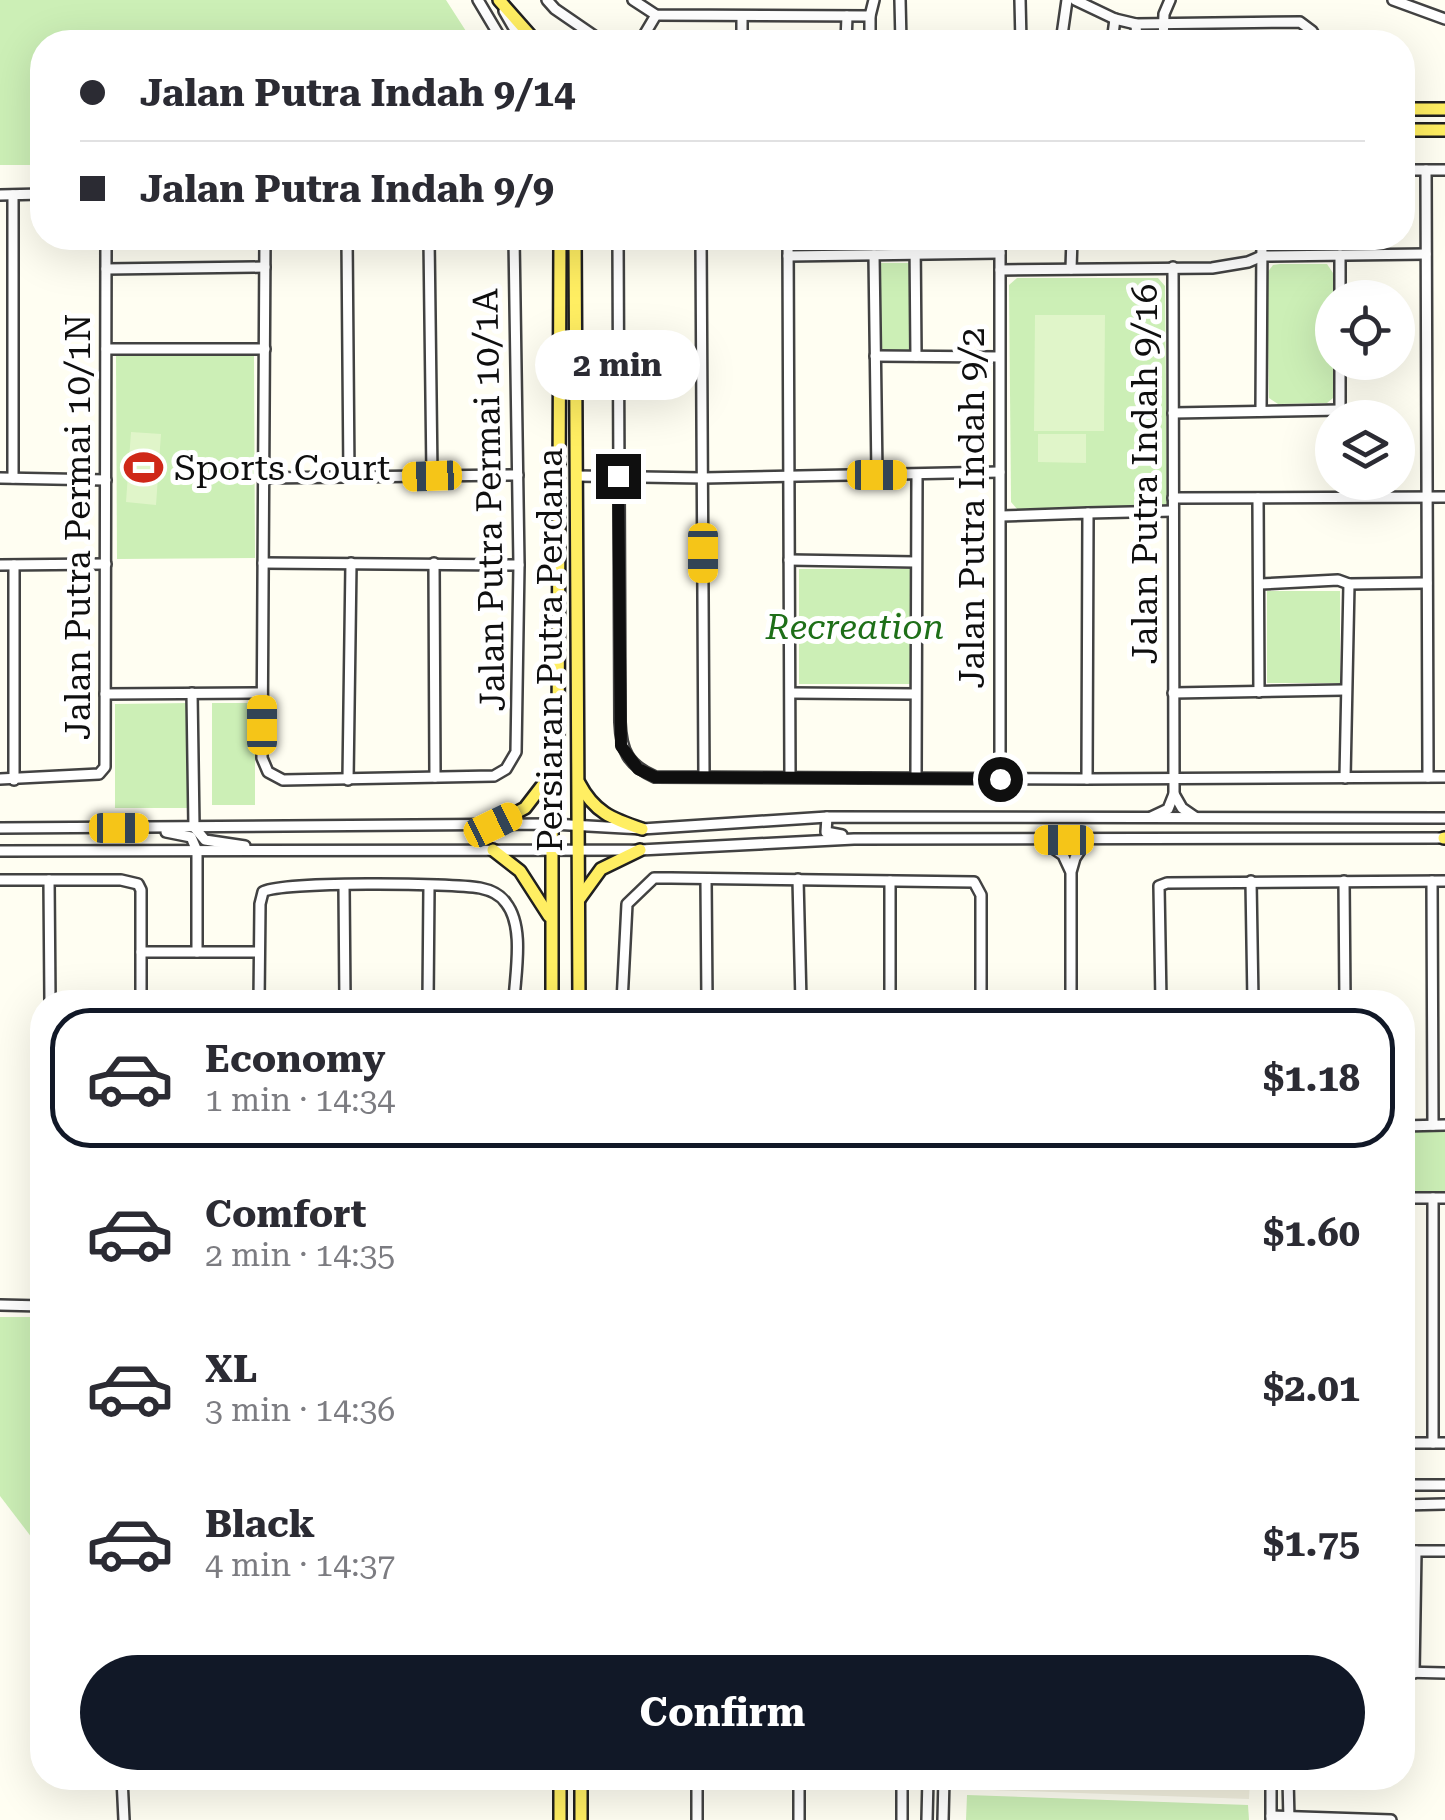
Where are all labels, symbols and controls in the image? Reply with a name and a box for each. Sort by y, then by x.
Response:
text: Jalan Putra Indah 9/14 [140,71,575,115]
text: Jalan Putra Indah 9/9 [140,167,554,211]
map controls [1315,280,1415,500]
button: locate [1315,280,1415,380]
street label: Jalan Putra Indah 9/16 [1125,284,1166,664]
street label: Jalan Putra Permai 10/1A [465,288,514,712]
street label: Jalan Putra Permai 10/1N [58,314,99,740]
street label: Jalan Putra Indah 9/2 [952,327,993,689]
callout: 2 min [536,331,700,401]
text: 2 min [573,346,662,384]
button: layers [1315,400,1415,500]
sports icon: Sports Court [123,447,165,489]
place label: Sports Court [174,448,390,489]
street label: Persiaran Putra Perdana [530,448,571,852]
route end [596,454,641,499]
car [401,460,463,492]
car [847,460,907,490]
car [688,523,718,583]
park label: Recreation [765,607,944,648]
car [247,695,277,755]
route start [978,757,1023,802]
car [459,798,527,852]
car [89,813,149,843]
car [1034,825,1094,855]
icon: car [85,1033,175,1123]
text: Economy [205,1037,385,1081]
text: $1.18 [1263,1056,1360,1100]
text: 1 min · 14:34 [205,1081,395,1119]
icon: car [85,1188,175,1278]
text: Comfort [205,1192,366,1236]
text: $1.60 [1263,1211,1360,1255]
text: 2 min · 14:35 [205,1236,395,1274]
icon: car [85,1343,175,1433]
text: XL [205,1347,257,1391]
text: $2.01 [1263,1366,1360,1410]
text: 3 min · 14:36 [205,1391,395,1429]
icon: car [85,1498,175,1588]
text: Black [205,1502,315,1546]
text: $1.75 [1263,1521,1360,1565]
text: 4 min · 14:37 [205,1546,395,1584]
button: Confirm [80,1655,1365,1770]

